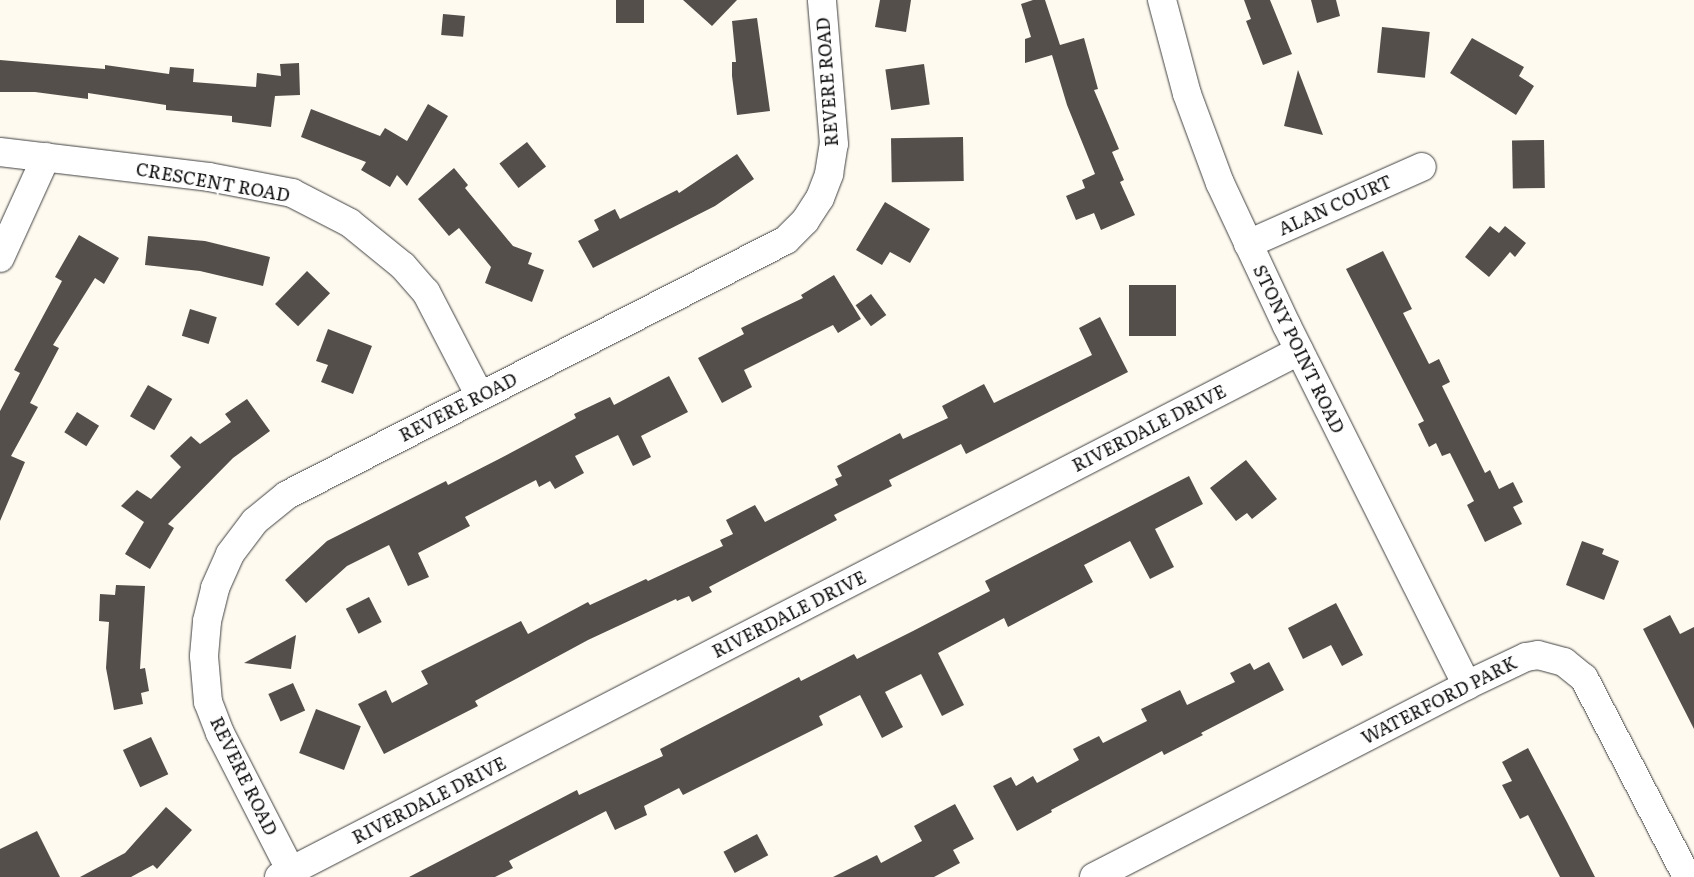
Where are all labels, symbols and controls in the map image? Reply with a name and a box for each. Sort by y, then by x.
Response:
street label: REVERE ROAD [812,17,842,147]
street label: CRESCENT ROAD [134,158,292,206]
street label: ALAN COURT [1275,170,1395,240]
street label: STONY POINT ROAD [1249,261,1349,437]
street label: REVERE ROAD [395,368,521,446]
street label: RIVERDALE DRIVE [1068,380,1230,476]
street label: RIVERDALE DRIVE [708,566,870,662]
street label: WATERFORD PARK [1358,651,1520,749]
street label: REVERE ROAD [206,713,282,839]
street label: RIVERDALE DRIVE [348,752,510,848]

